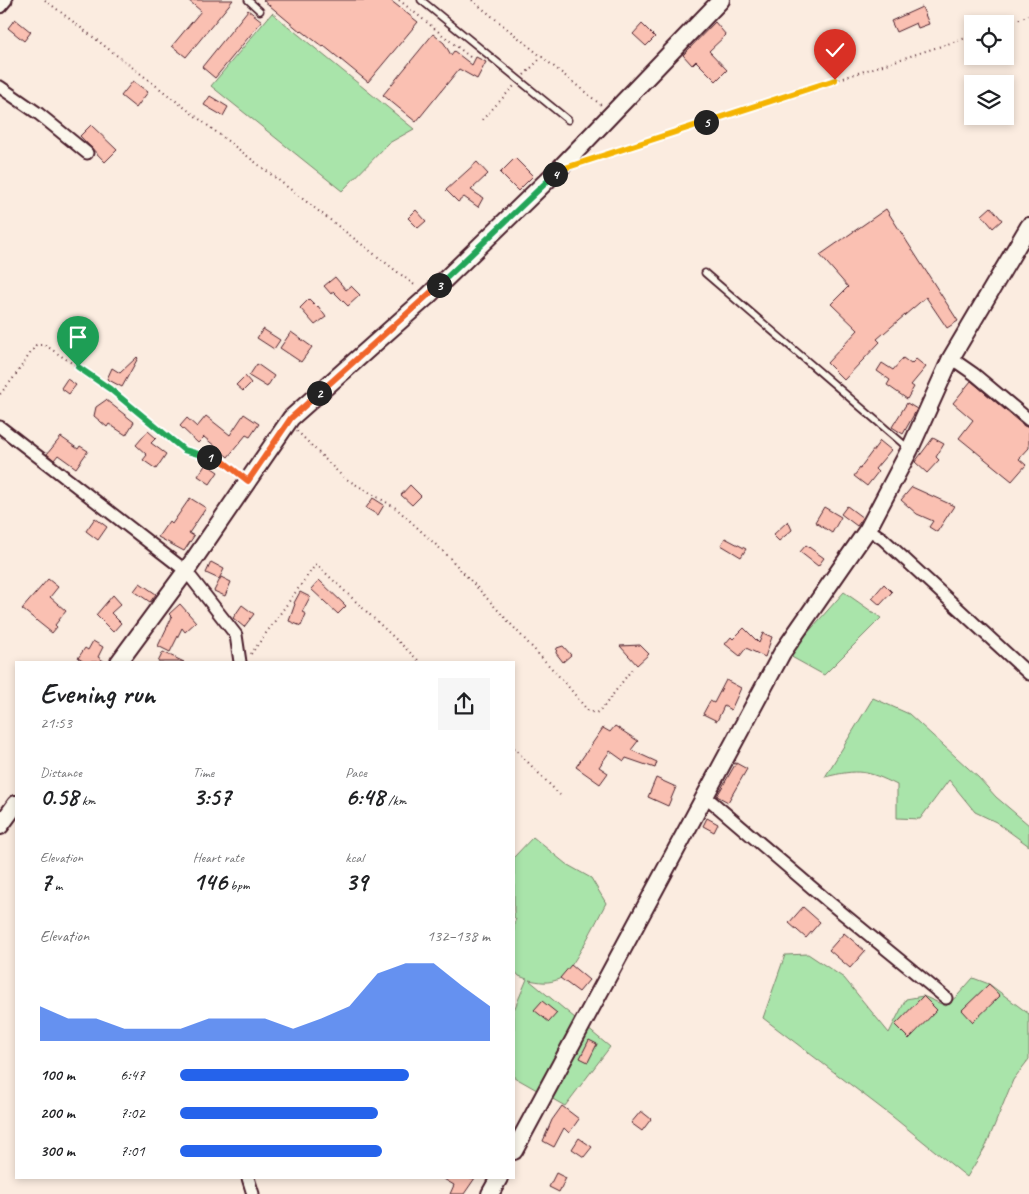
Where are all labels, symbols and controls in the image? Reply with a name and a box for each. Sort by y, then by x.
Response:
map controls [964,15,1014,125]
button: locate [964,15,1014,65]
pin [814,29,856,80]
icon: check [821,36,849,64]
button: layers [964,75,1014,125]
pin: 5 [694,110,718,134]
text: 5 [703,114,710,131]
pin: 4 [542,162,568,186]
text: 4 [552,166,559,183]
pin: 3 [426,272,452,298]
text: 3 [436,277,443,294]
pin [57,316,99,367]
icon: arrive [64,323,92,351]
pin: 2 [306,380,332,406]
text: 2 [316,385,323,402]
pin: 1 [196,444,222,470]
text: 1 [206,449,213,466]
text: Evening run [40,676,155,711]
button: share [438,678,490,730]
text: 21:53 [40,713,72,733]
text: Distance [40,764,82,781]
text: Time [193,764,214,781]
text: Pace [345,764,367,781]
text: 0.58 [40,781,78,813]
text: 3:57 [193,781,231,813]
text: 6:48 [345,781,385,813]
text: km [78,792,95,809]
text: /km [385,792,406,809]
text: Elevation [40,849,83,866]
text: Heart rate [193,849,244,866]
text: kcal [345,849,364,866]
text: 7 [40,866,51,898]
text: 146 [193,866,227,898]
text: 39 [345,866,368,898]
text: m [51,877,62,894]
text: bpm [227,877,250,894]
text: Elevation [40,926,89,946]
text: 132–138 m [427,926,490,946]
text: 100 m [40,1065,75,1085]
text: 6:47 [120,1065,145,1085]
text: 200 m [40,1103,75,1123]
text: 7:02 [120,1103,145,1123]
text: 300 m [40,1141,75,1161]
text: 7:01 [120,1141,145,1161]

